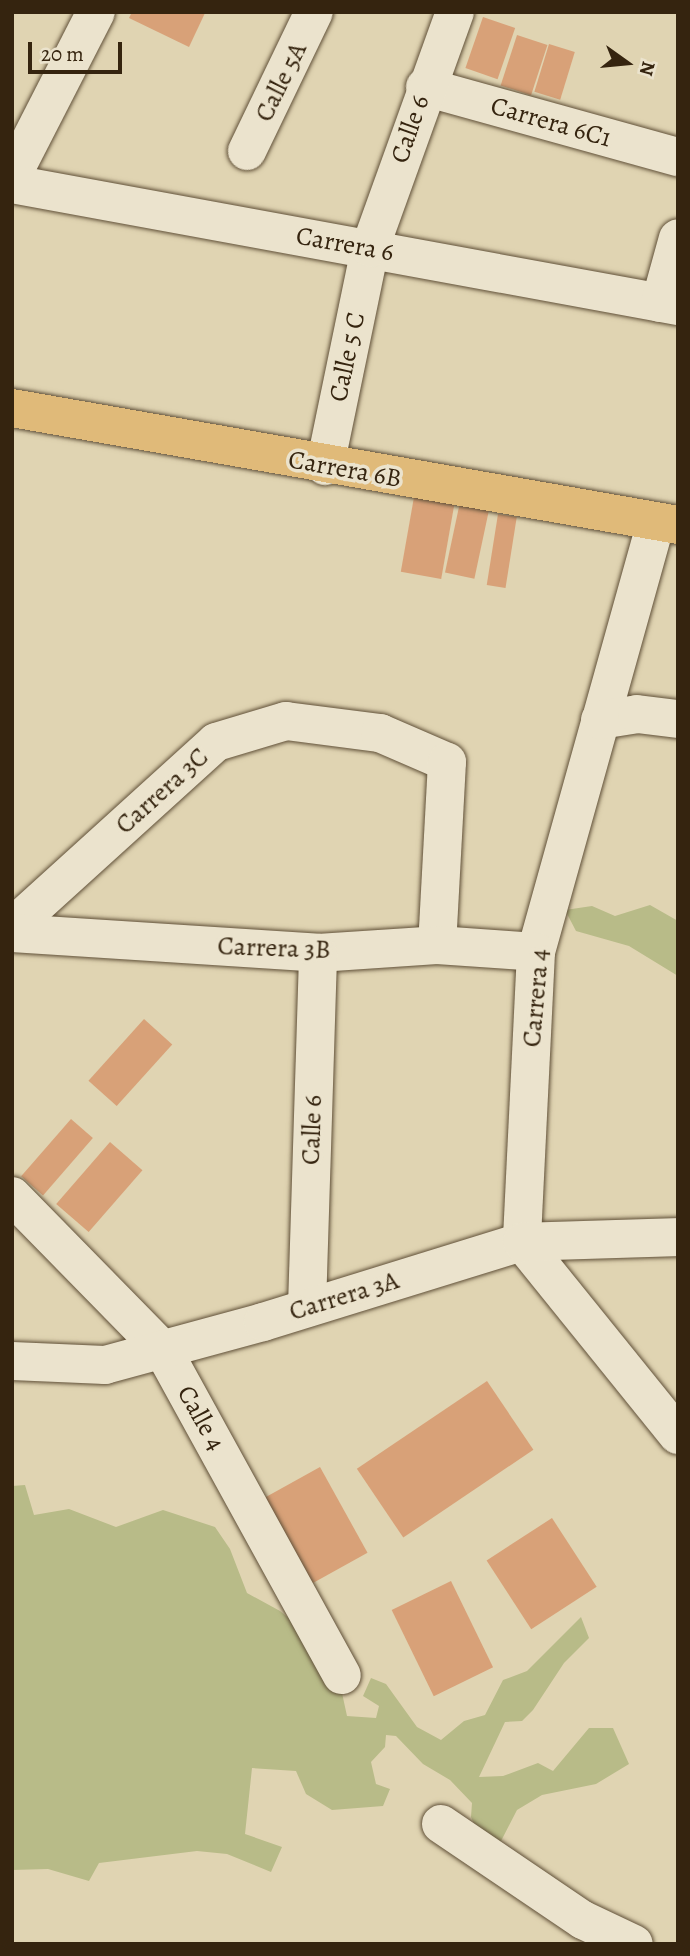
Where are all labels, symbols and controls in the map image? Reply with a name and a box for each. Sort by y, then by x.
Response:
scale bar [32,28,126,72]
north arrow [592,28,662,98]
street label: Calle 5A [249,37,313,127]
text: 20 m [41,40,84,68]
text: N [633,58,662,78]
street label: Carrera 6C1 [487,90,615,154]
street label: Calle 6 [384,91,436,167]
street label: Carrera 6 [294,220,396,268]
street label: Calle 5 C [322,310,372,404]
street label: Carrera 6B [286,444,404,494]
street label: Carrera 3C [109,741,215,841]
street label: Carrera 3B [217,930,331,966]
street label: Carrera 4 [516,948,556,1048]
street label: Calle 6 [295,1095,329,1165]
street label: Carrera 3A [286,1265,402,1327]
street label: Calle 4 [170,1380,232,1456]

